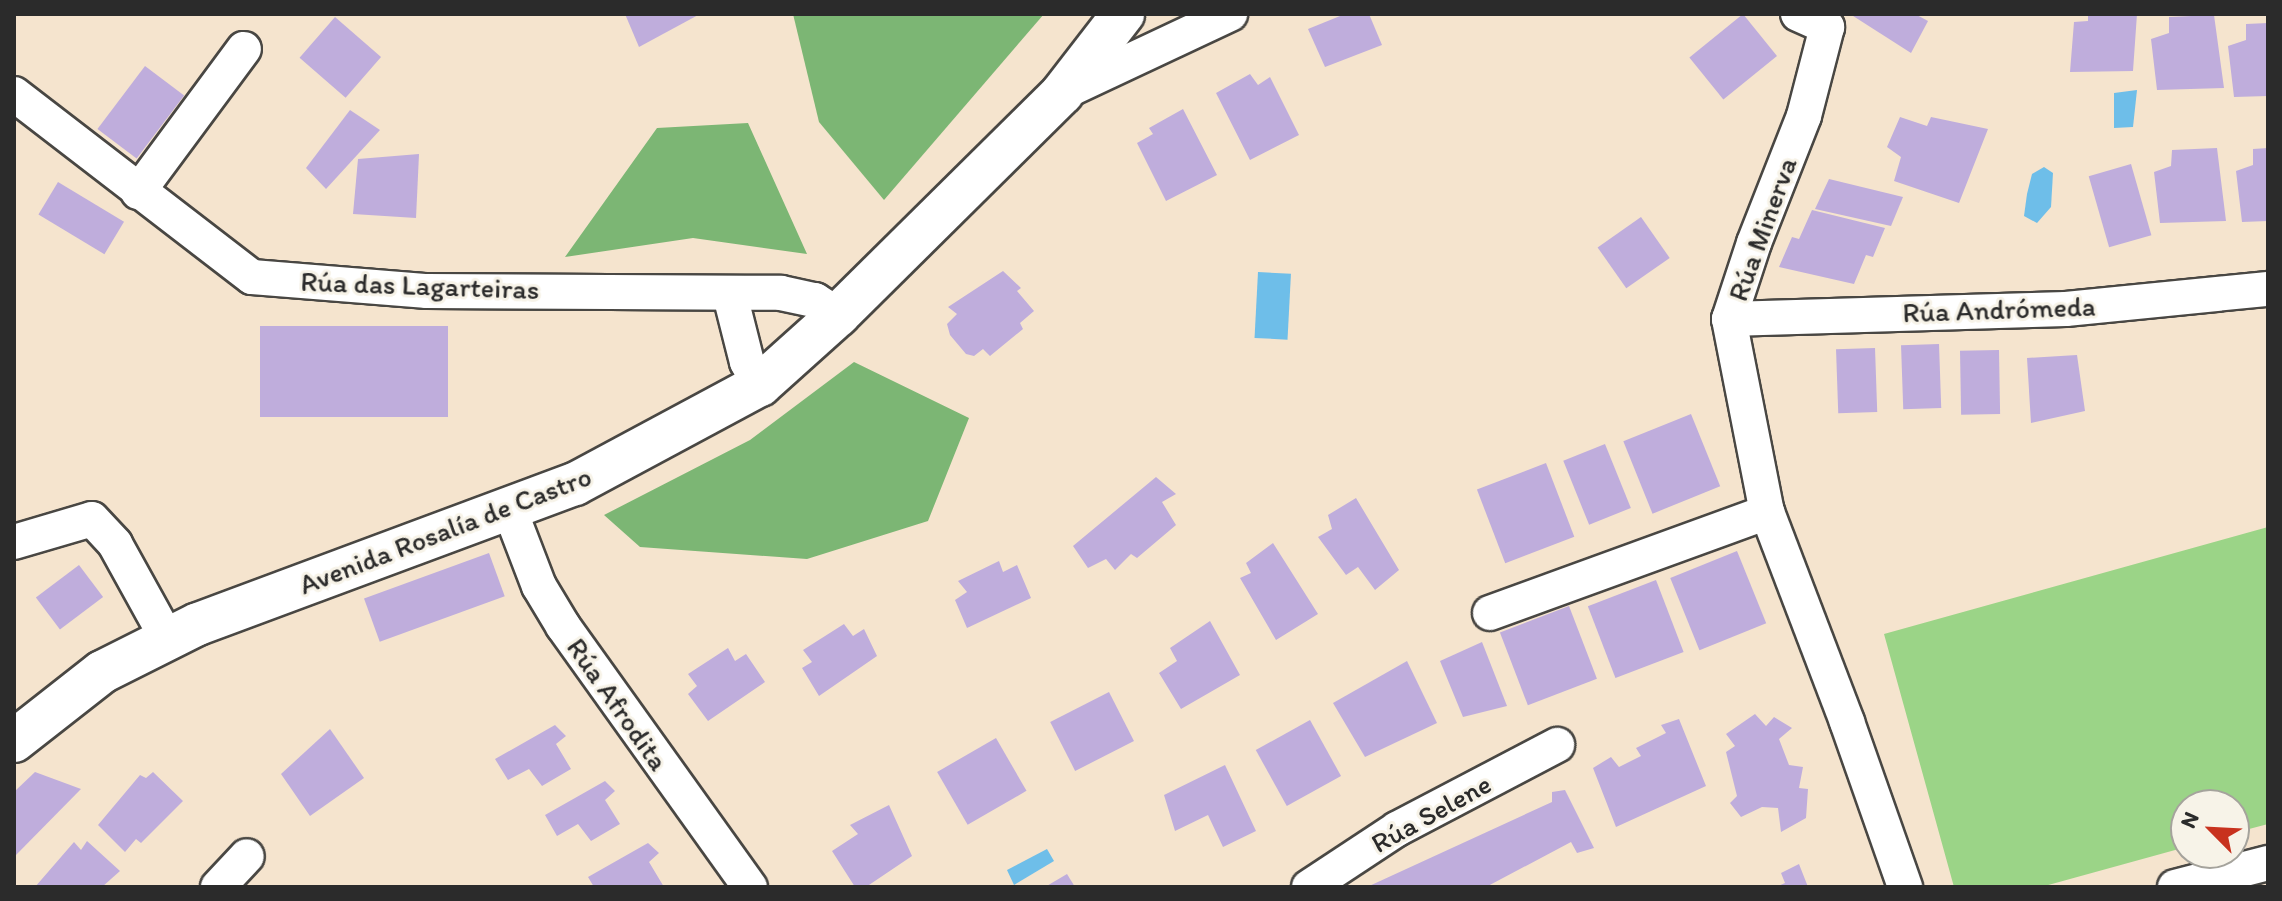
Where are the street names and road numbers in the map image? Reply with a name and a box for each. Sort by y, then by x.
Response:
street label: Rúa Minerva [1721,153,1803,305]
street label: Rúa das Lagarteiras [300,264,540,306]
street label: Rúa Andrómeda [1902,289,2096,329]
street label: Avenida Rosalía de Castro [294,459,596,601]
street label: Rúa Afrodita [560,631,676,777]
street label: Rúa Selene [1365,766,1497,860]

